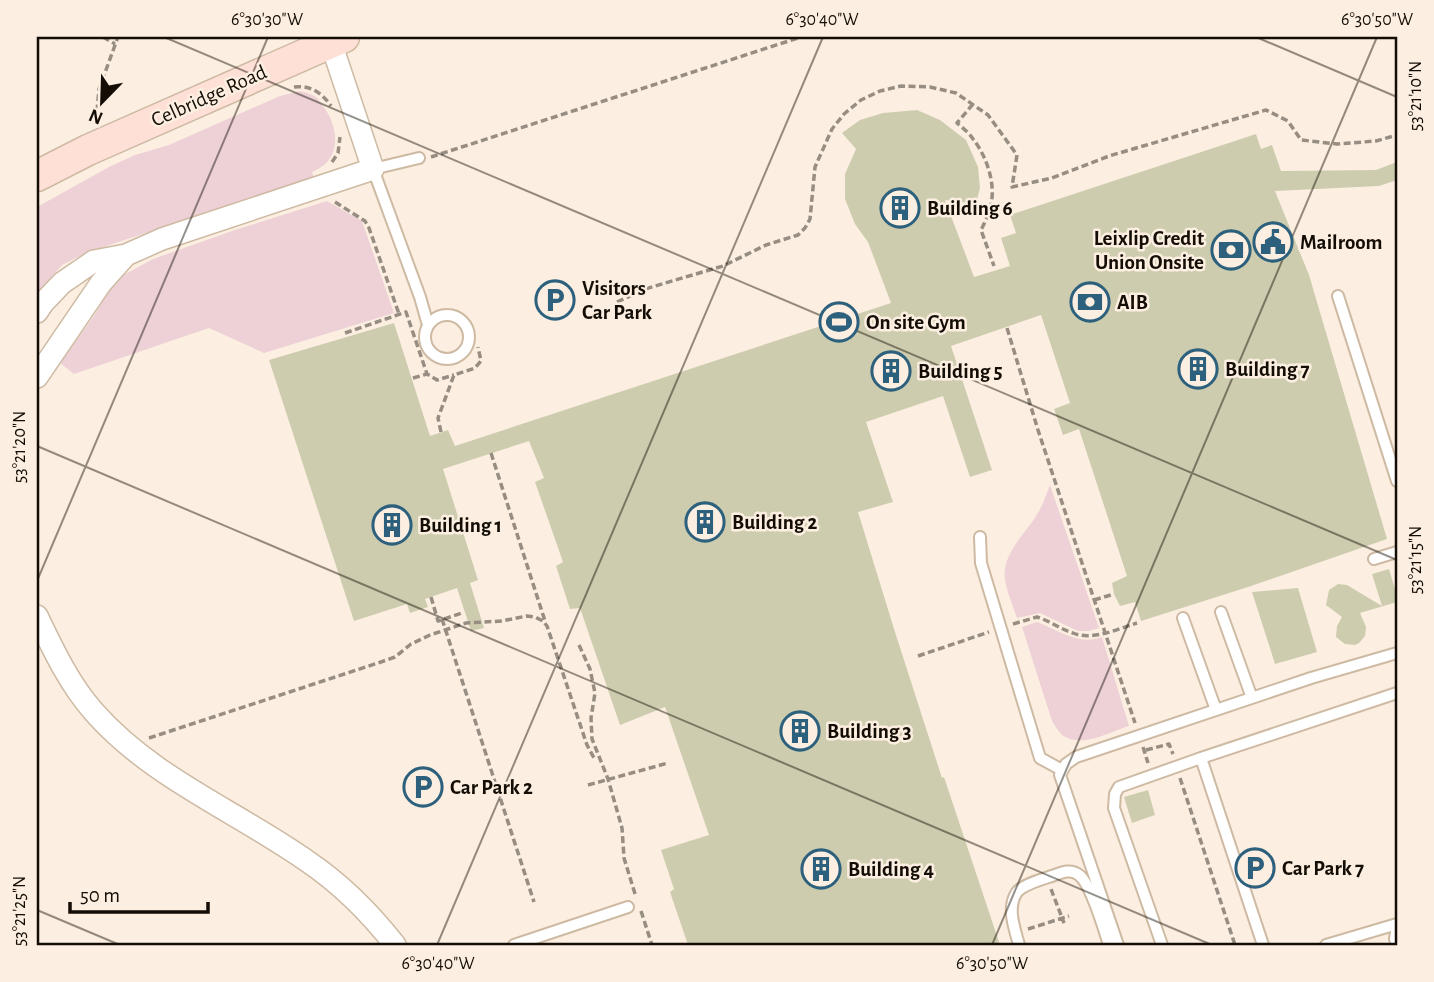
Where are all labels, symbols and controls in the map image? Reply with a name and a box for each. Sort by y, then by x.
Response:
text: 6°30'30"W [231,11,303,29]
text: 6°30'40"W [785,11,859,29]
text: 6°30'50"W [1341,11,1413,29]
street label: Celbridge Road [148,61,270,131]
text: 53°21'10"N [1407,61,1425,131]
north arrow [66,66,136,136]
text: N [86,105,106,128]
building icon: Building 6 [879,187,921,229]
place label: Building 6 [927,198,1013,219]
public building icon: Mailroom [1252,221,1294,263]
place label: Leixlip Credit Union Onsite [1094,228,1204,273]
bank icon: Leixlip Credit Union Onsite [1210,229,1252,271]
place label: Mailroom [1300,232,1383,253]
place label: Visitors Car Park [582,278,653,323]
parking icon: Visitors Car Park [534,279,576,321]
bank icon: AIB [1069,281,1111,323]
place label: AIB [1117,292,1148,313]
sports icon: On site Gym [818,301,860,343]
place label: On site Gym [866,312,966,333]
building icon: Building 7 [1177,348,1219,390]
building icon: Building 5 [870,350,912,392]
place label: Building 7 [1225,359,1310,380]
place label: Building 5 [918,361,1003,382]
text: 53°21'20"N [11,411,29,483]
building icon: Building 2 [684,501,726,543]
building icon: Building 1 [371,504,413,546]
place label: Building 2 [732,512,817,533]
place label: Building 1 [419,515,502,536]
text: 53°21'15"N [1407,526,1425,594]
building icon: Building 3 [779,710,821,752]
place label: Building 3 [827,721,911,742]
parking icon: Car Park 2 [402,766,444,808]
place label: Car Park 2 [450,777,533,798]
parking icon: Car Park 7 [1234,847,1276,889]
building icon: Building 4 [800,848,842,890]
place label: Car Park 7 [1282,858,1364,879]
place label: Building 4 [848,859,934,880]
scale bar [70,870,208,914]
text: 53°21'25"N [11,876,29,946]
text: 50 m [80,885,120,906]
text: 6°30'40"W [401,955,475,973]
text: 6°30'50"W [956,955,1028,973]

